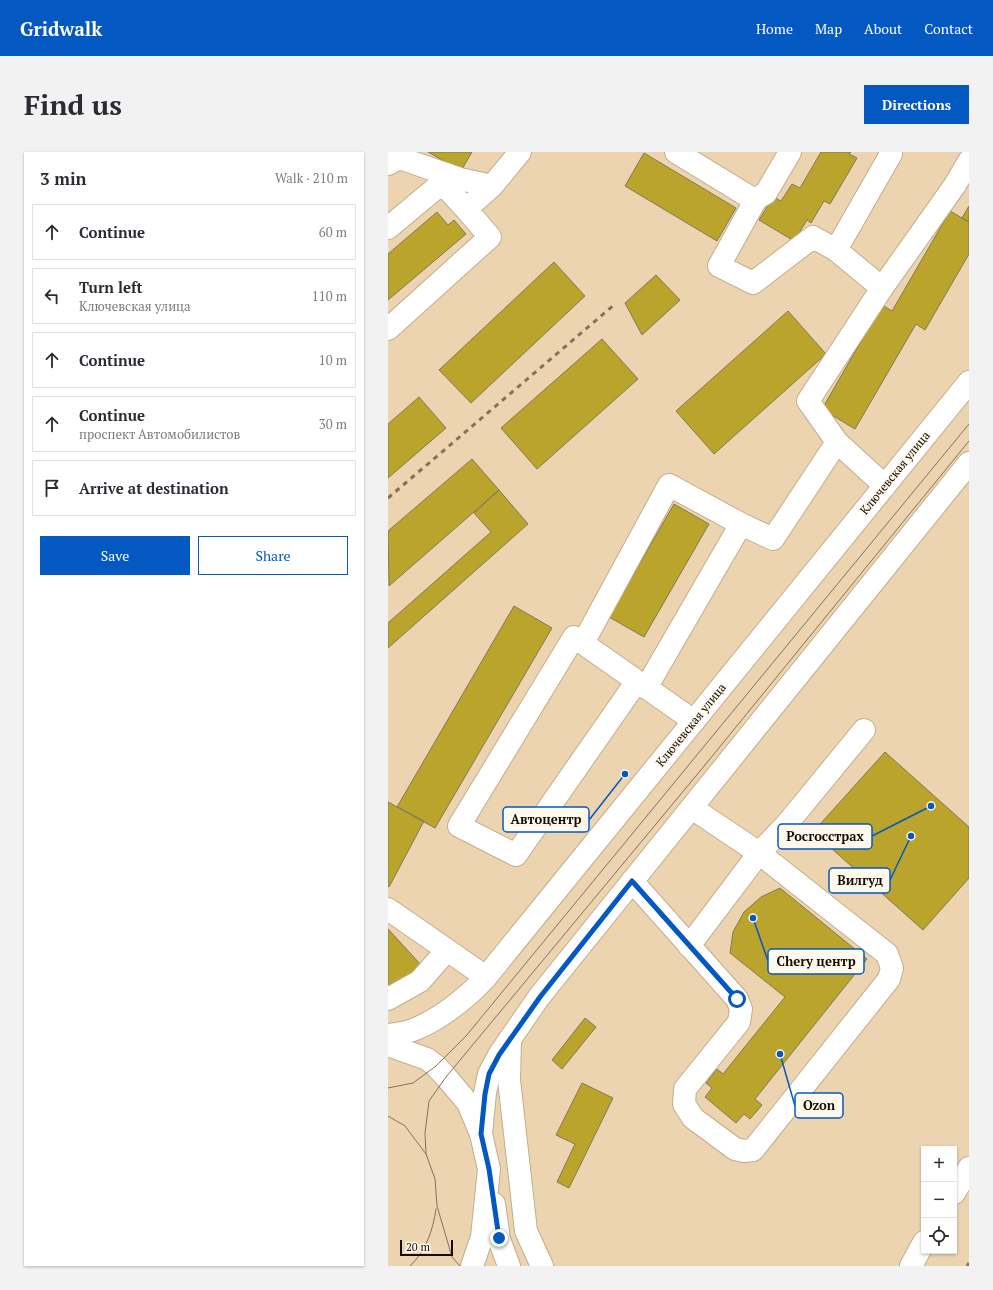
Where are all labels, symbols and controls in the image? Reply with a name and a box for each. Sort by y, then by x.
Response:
text: Gridwalk [20,16,102,41]
text: Home [756,19,793,38]
text: Map [815,19,842,38]
text: About [864,19,902,38]
text: Contact [924,19,973,38]
button: Directions [864,85,969,124]
text: Find us [24,86,122,123]
text: 3 min [40,167,87,190]
text: Walk · 210 m [275,169,348,187]
icon: ahead [41,221,63,243]
text: Continue [79,222,145,242]
text: 60 m [319,223,347,241]
text: Turn left [79,277,143,297]
icon: left [41,285,63,307]
text: 110 m [312,287,347,305]
text: Ключевская улица [79,297,191,315]
icon: ahead [41,349,63,371]
text: Continue [79,350,145,370]
text: 10 m [319,351,347,369]
text: Continue [79,405,145,425]
icon: ahead [41,413,63,435]
text: 30 m [319,415,347,433]
text: проспект Автомобилистов [79,425,240,443]
street label: Ключевская улица [856,428,933,517]
icon: arrive [41,477,63,499]
text: Arrive at destination [79,478,229,498]
button: Save [40,536,190,575]
button: Share [198,536,348,575]
street label: Ключевская улица [652,680,729,769]
callout: Автоцентр [503,807,589,832]
text: Автоцентр [511,810,582,828]
callout: Росгосстрах [778,824,872,849]
text: Росгосстрах [786,827,864,845]
callout: Вилгуд [829,868,890,893]
text: Вилгуд [837,871,883,889]
callout: Chery центр [768,949,864,974]
text: Chery центр [776,952,856,970]
route start [728,990,746,1008]
callout: Ozon [795,1093,843,1118]
text: Ozon [803,1096,836,1114]
map controls [921,1146,957,1254]
button: + [921,1146,957,1182]
button: − [921,1182,957,1218]
button: locate [921,1218,957,1254]
route end [490,1229,508,1247]
scale bar [400,1238,453,1257]
text: 20 m [406,1240,430,1254]

